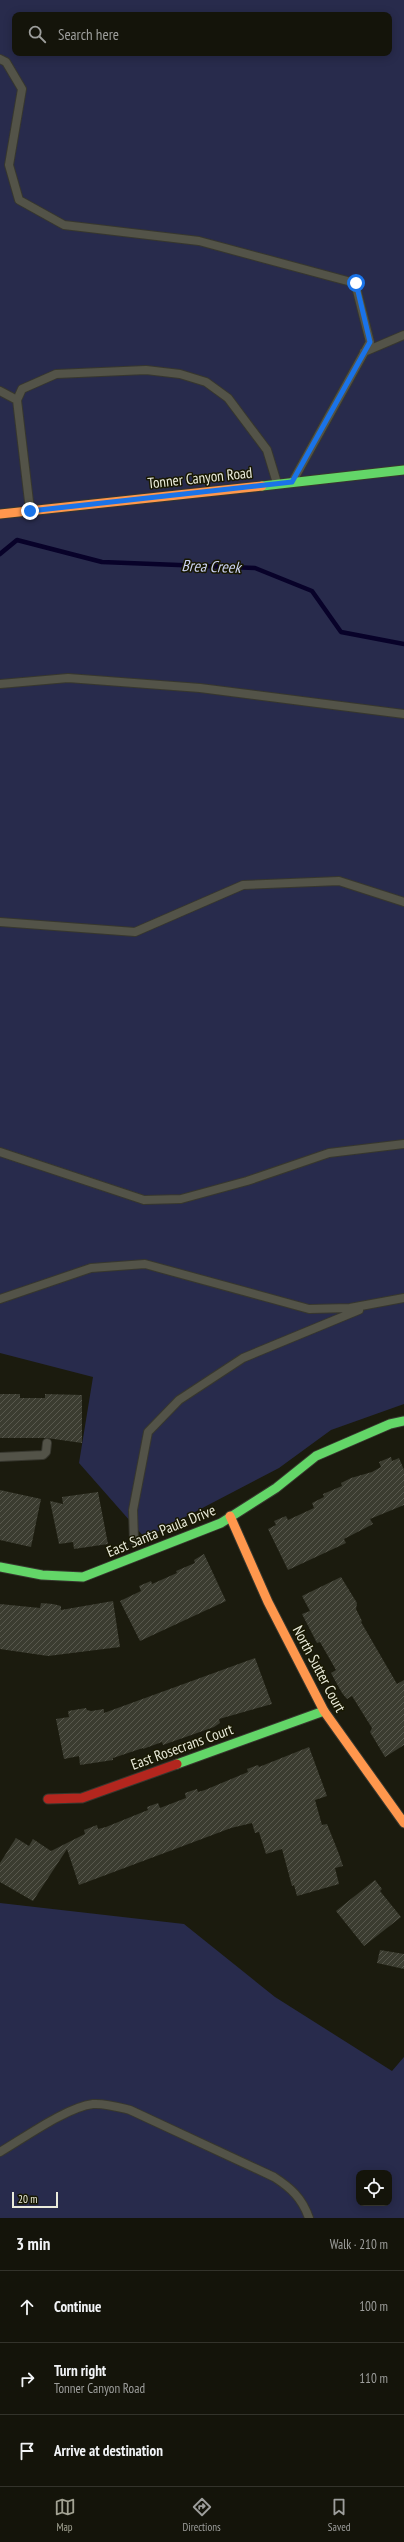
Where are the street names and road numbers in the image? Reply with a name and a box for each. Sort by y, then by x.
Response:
street label: Tonner Canyon Road [147,463,253,492]
street label: East Santa Paula Drive [104,1500,218,1561]
street label: North Sutter Court [289,1622,350,1715]
street label: East Rosecrans Court [128,1719,236,1774]

